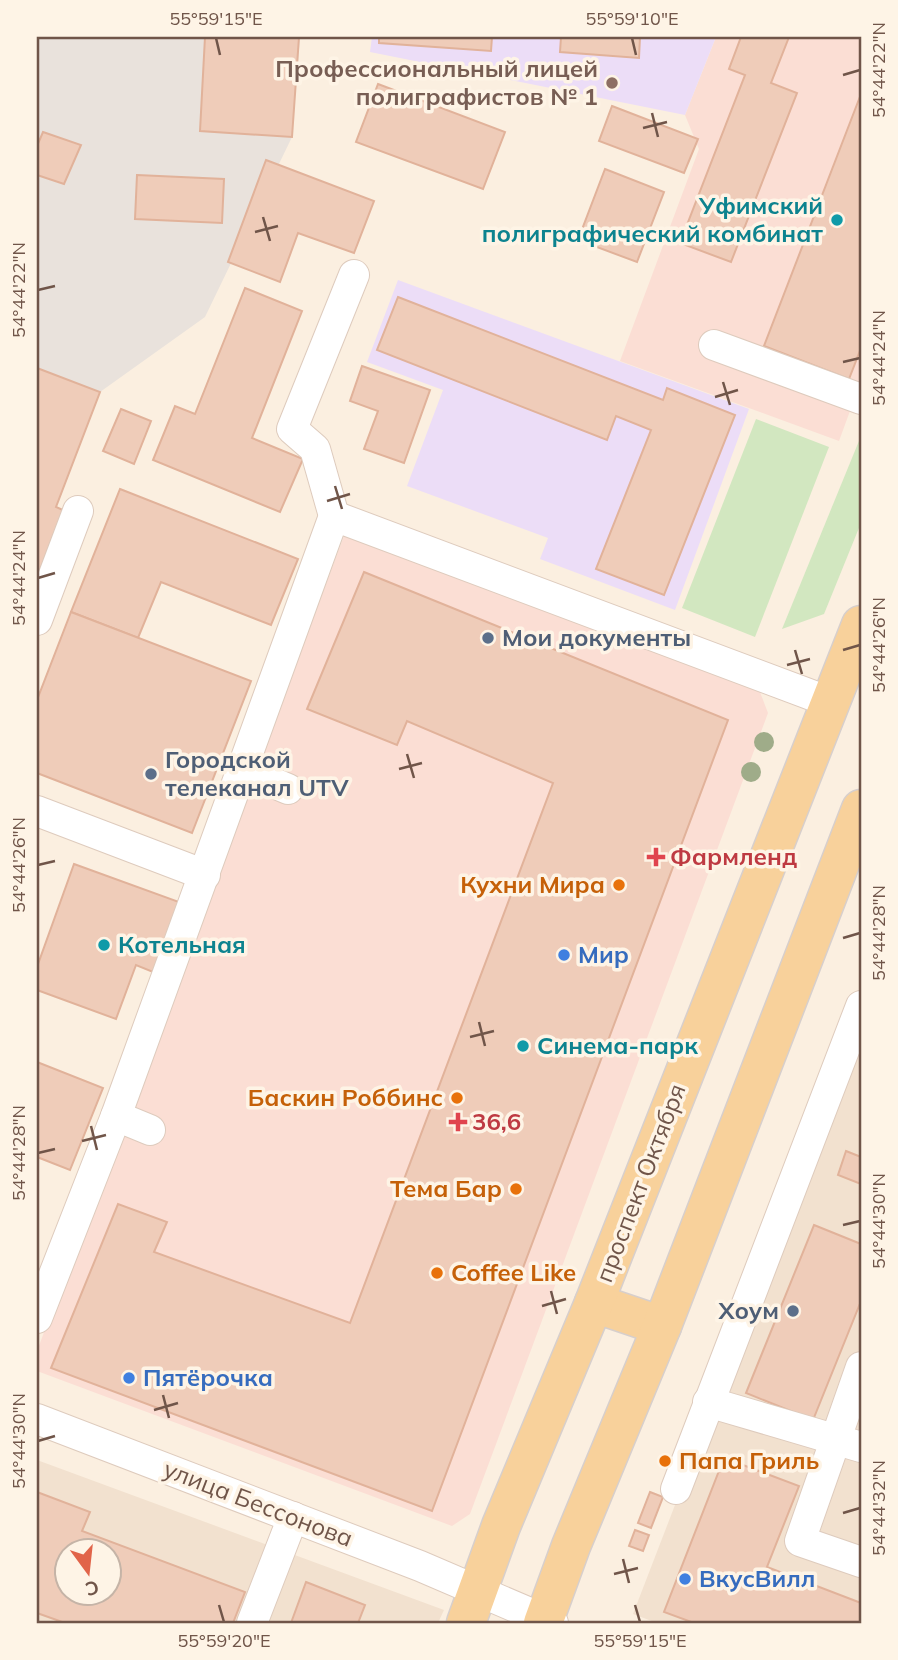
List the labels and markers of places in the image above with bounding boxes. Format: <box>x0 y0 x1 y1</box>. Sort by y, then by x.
place label: Профессиональный лицей полиграфистов № 1 <box>275 53 598 111</box>
marker: Профессиональный лицей полиграфистов № 1 <box>604 75 620 91</box>
place label: Уфимский полиграфический комбинат <box>482 190 823 248</box>
marker: Уфимский полиграфический комбинат <box>829 212 845 228</box>
place label: Мои документы <box>502 622 691 652</box>
marker: Мои документы <box>480 630 496 646</box>
place label: Городской телеканал UTV <box>165 744 349 802</box>
marker: Городской телеканал UTV <box>143 766 159 782</box>
place label: Фармленд <box>670 841 797 871</box>
marker: Фармленд <box>648 849 664 865</box>
place label: Кухни Мира <box>460 869 605 899</box>
marker: Кухни Мира <box>611 877 627 893</box>
place label: Котельная <box>118 929 246 959</box>
marker: Котельная <box>96 937 112 953</box>
place label: Мир <box>578 939 629 969</box>
marker: Мир <box>556 947 572 963</box>
place label: Синема-парк <box>537 1030 698 1060</box>
marker: Синема-парк <box>515 1038 531 1054</box>
place label: Баскин Роббинс <box>248 1082 443 1112</box>
marker: Баскин Роббинс <box>449 1090 465 1106</box>
place label: 36,6 <box>472 1106 521 1136</box>
marker: 36,6 <box>450 1114 466 1130</box>
place label: Тема Бар <box>390 1173 502 1203</box>
marker: Тема Бар <box>508 1181 524 1197</box>
place label: Coffee Like <box>451 1257 576 1287</box>
marker: Coffee Like <box>429 1265 445 1281</box>
place label: Хоум <box>718 1295 779 1325</box>
marker: Хоум <box>785 1303 801 1319</box>
place label: Пятёрочка <box>143 1362 273 1392</box>
marker: Пятёрочка <box>121 1370 137 1386</box>
place label: Папа Гриль <box>679 1445 819 1475</box>
marker: Папа Гриль <box>657 1453 673 1469</box>
place label: ВкусВилл <box>699 1563 815 1593</box>
marker: ВкусВилл <box>677 1571 693 1587</box>

